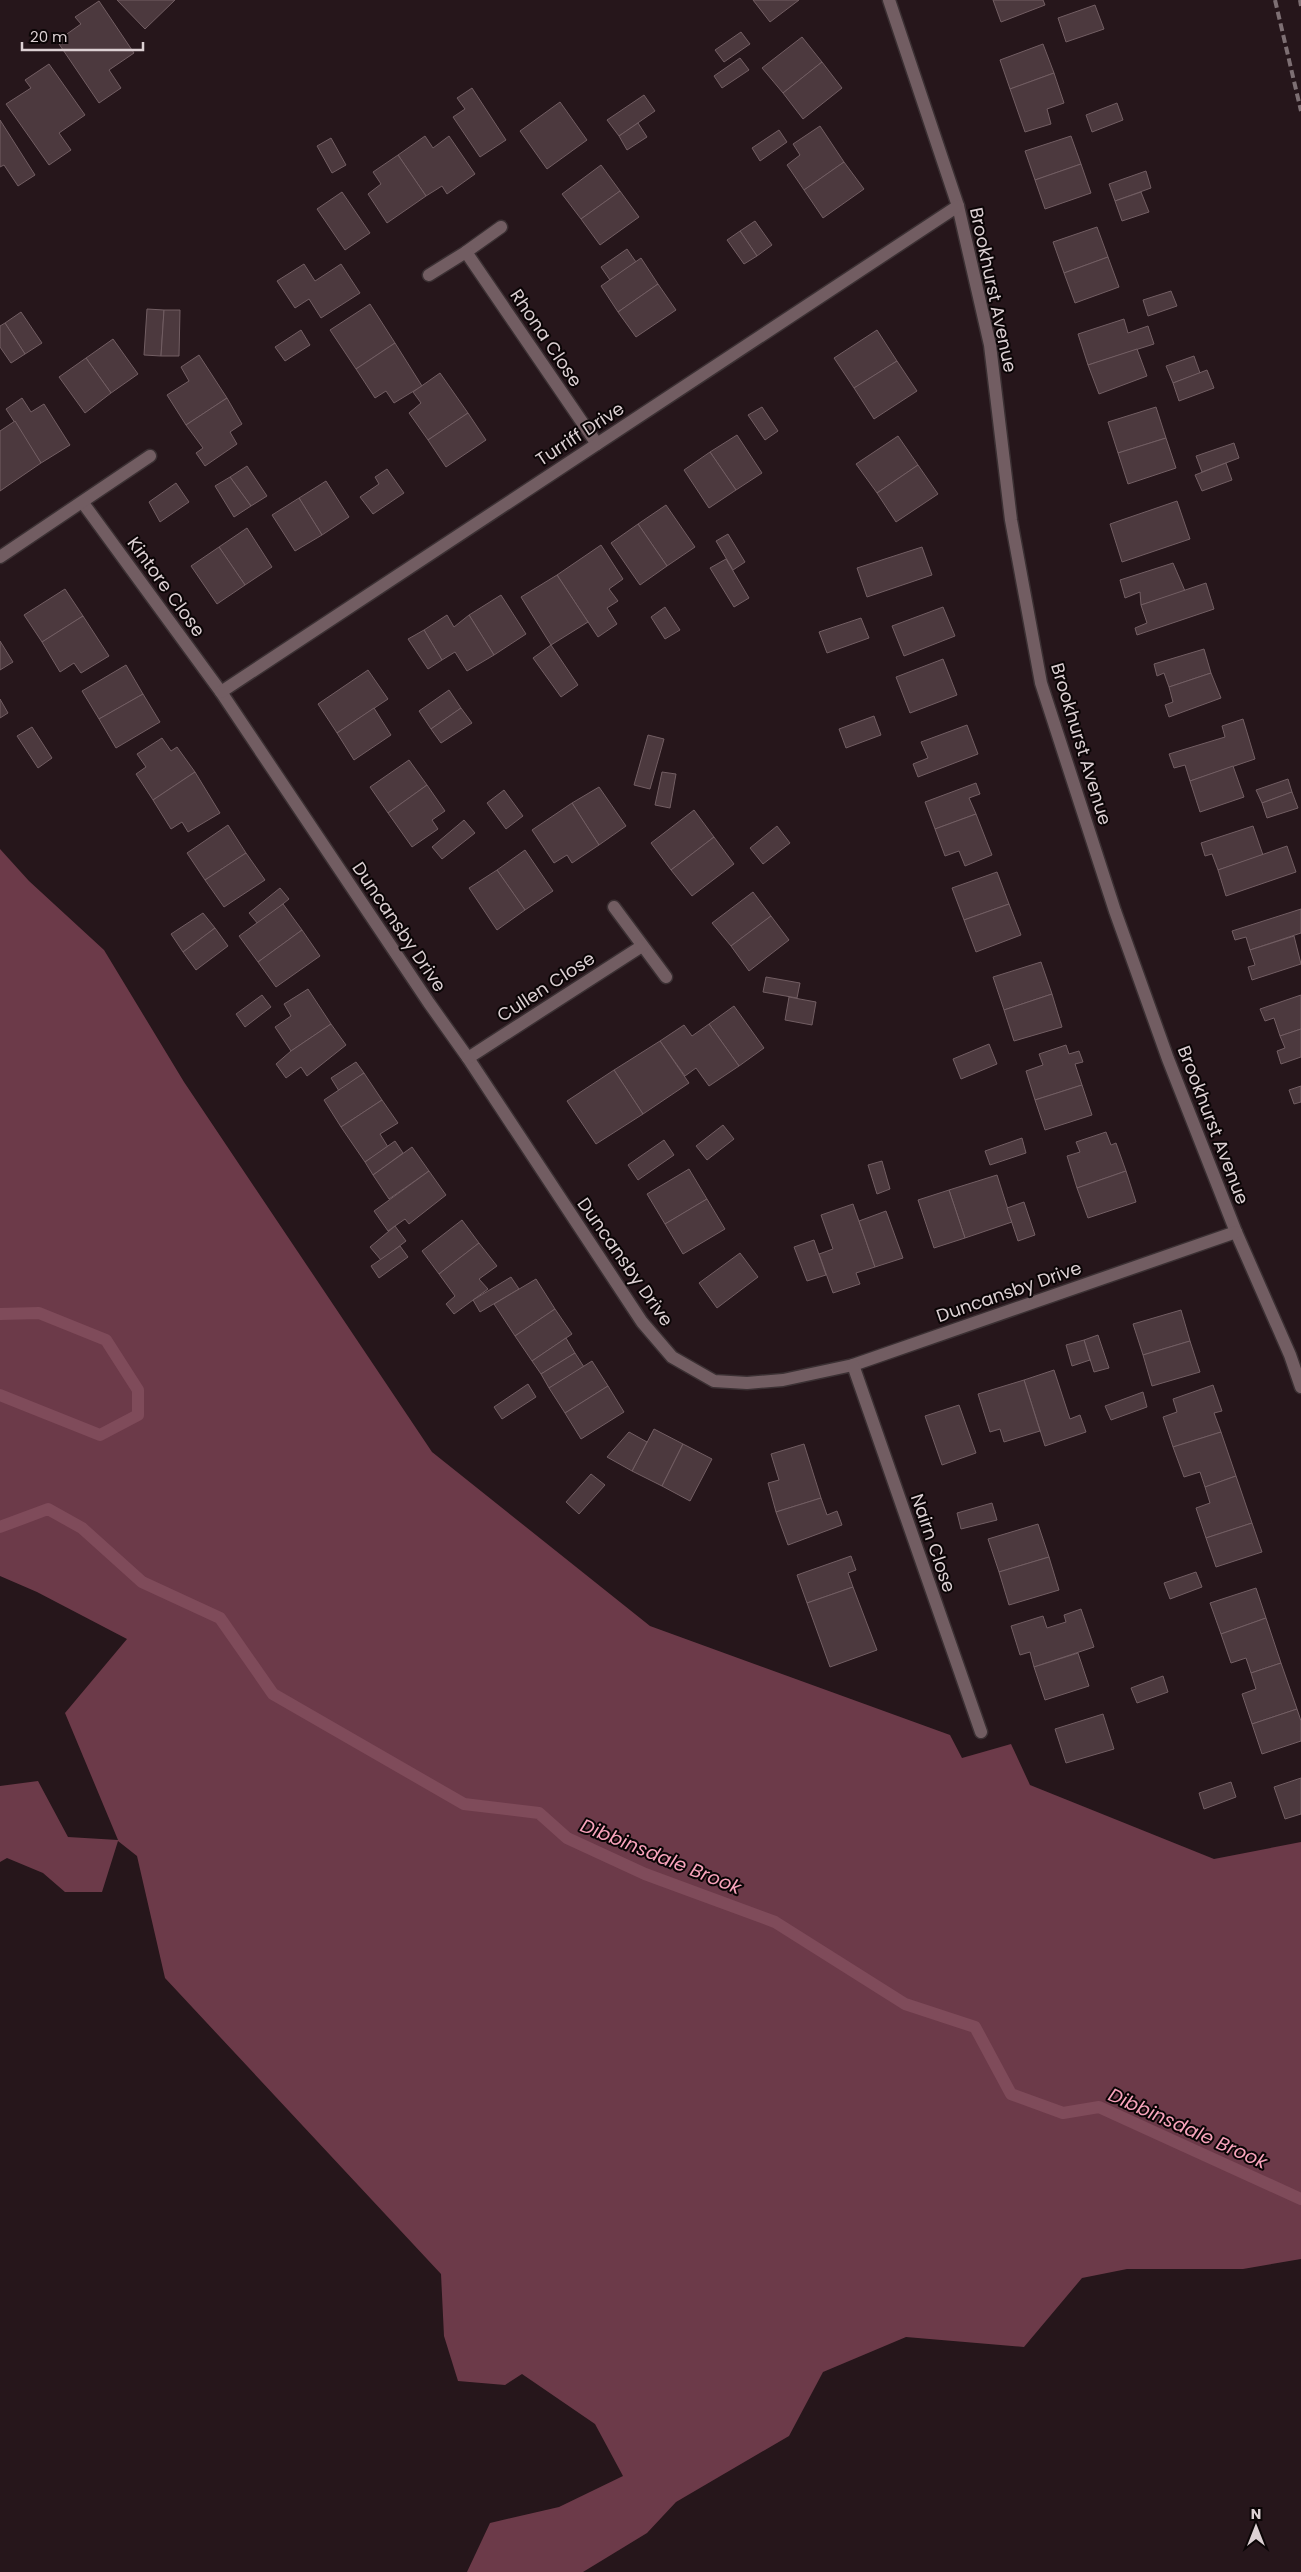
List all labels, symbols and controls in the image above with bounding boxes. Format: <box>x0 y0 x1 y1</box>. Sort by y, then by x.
scale bar <box>22 20 144 52</box>
text: 20 m <box>30 26 68 47</box>
street label: Brookhurst Avenue <box>964 205 1023 375</box>
street label: Rhona Close <box>504 284 588 392</box>
street label: Turriff Drive <box>531 396 629 472</box>
street label: Kintore Close <box>122 532 211 642</box>
street label: Brookhurst Avenue <box>1045 660 1118 828</box>
street label: Duncansby Drive <box>347 857 452 997</box>
street label: Cullen Close <box>492 946 600 1028</box>
street label: Brookhurst Avenue <box>1172 1042 1255 1208</box>
street label: Duncansby Drive <box>572 1192 679 1331</box>
street label: Duncansby Drive <box>933 1255 1085 1328</box>
street label: Nairn Close <box>905 1490 962 1595</box>
water label: Dibbinsdale Brook <box>576 1812 746 1901</box>
water label: Dibbinsdale Brook <box>1104 2081 1273 2176</box>
north arrow <box>1231 2502 1281 2552</box>
text: N <box>1251 2504 1261 2524</box>

